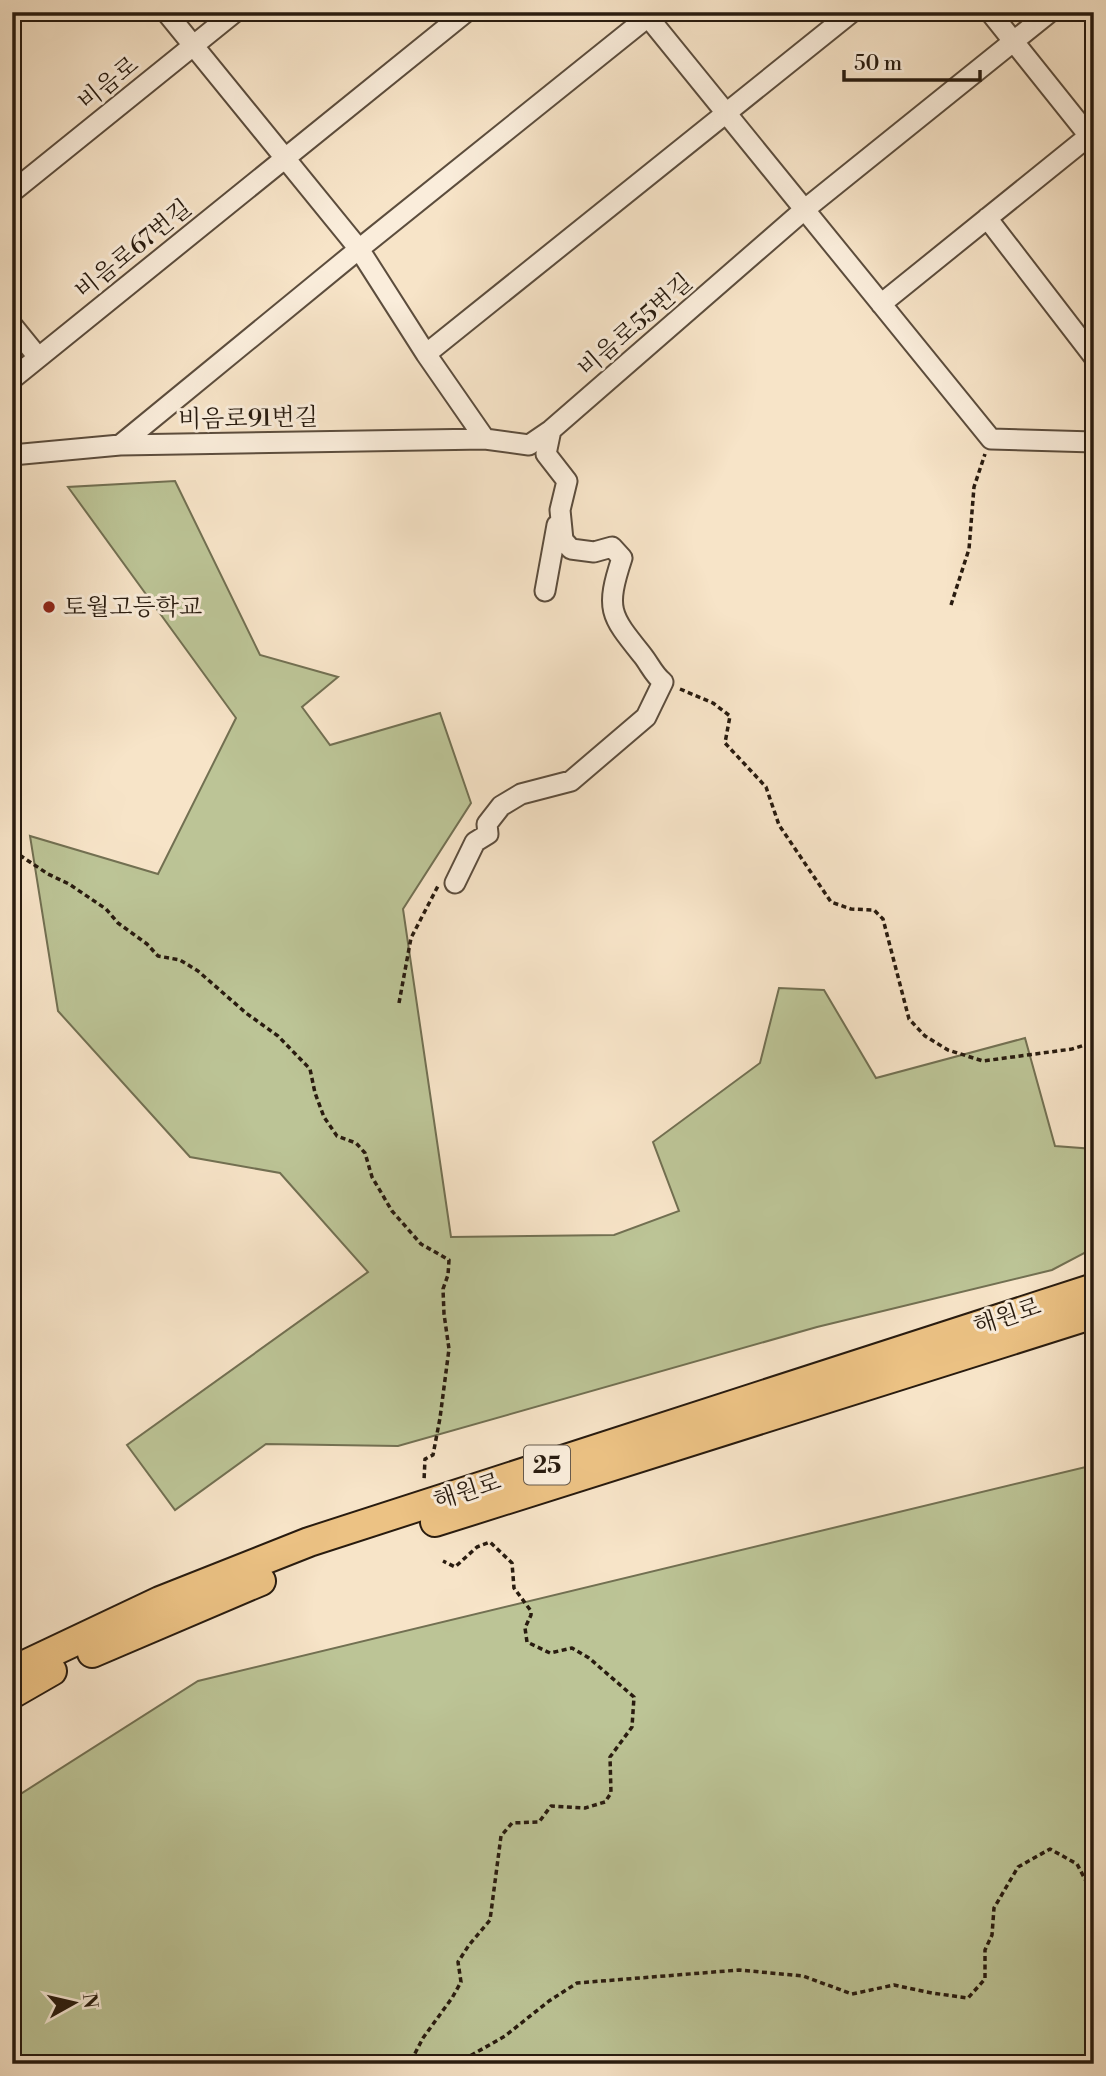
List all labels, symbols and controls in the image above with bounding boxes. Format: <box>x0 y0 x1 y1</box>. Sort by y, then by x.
scale bar <box>844 38 980 82</box>
street label: 비음로 <box>72 50 145 117</box>
text: 50 m <box>854 51 902 77</box>
street label: 비음로67번길 <box>69 194 198 306</box>
street label: 비음로55번길 <box>572 268 699 384</box>
street label: 비음로91번길 <box>178 403 318 435</box>
place label: 토월고등학교 <box>63 593 202 623</box>
marker: 토월고등학교 <box>41 599 57 615</box>
street label: 해원로 <box>970 1292 1045 1342</box>
road number: 25 <box>524 1446 570 1484</box>
street label: 해원로 <box>430 1467 505 1517</box>
north arrow <box>38 1968 108 2038</box>
text: N <box>77 1992 103 2010</box>

